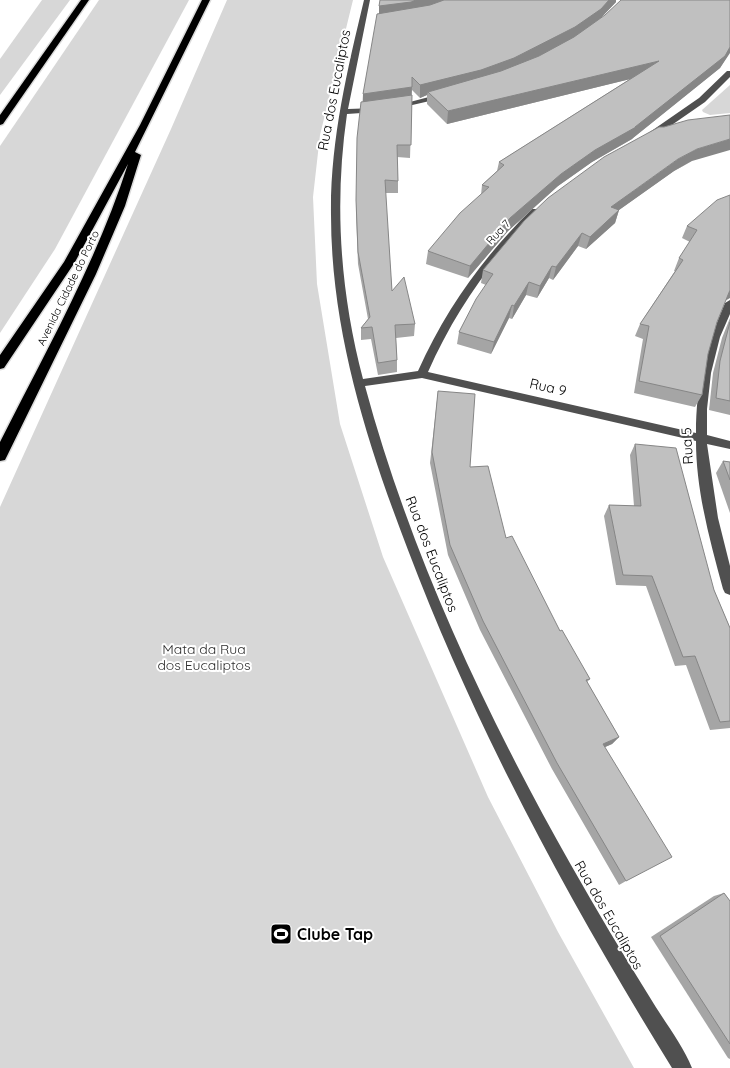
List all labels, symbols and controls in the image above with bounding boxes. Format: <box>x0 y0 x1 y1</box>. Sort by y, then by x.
street label: Rua dos Eucaliptos <box>313 28 355 152</box>
street label: Rua 7 <box>483 216 513 247</box>
street label: Avenida Cidade do Porto <box>34 228 102 348</box>
street label: Rua 9 <box>528 374 568 400</box>
street label: Rua 5 <box>677 427 697 465</box>
street label: Rua dos Eucaliptos <box>402 493 462 615</box>
park label: Mata da Rua dos Eucaliptos <box>157 640 251 674</box>
street label: Rua dos Eucaliptos <box>571 857 647 973</box>
sports icon: Clube Tap <box>269 922 293 946</box>
place label: Clube Tap <box>297 924 373 944</box>

